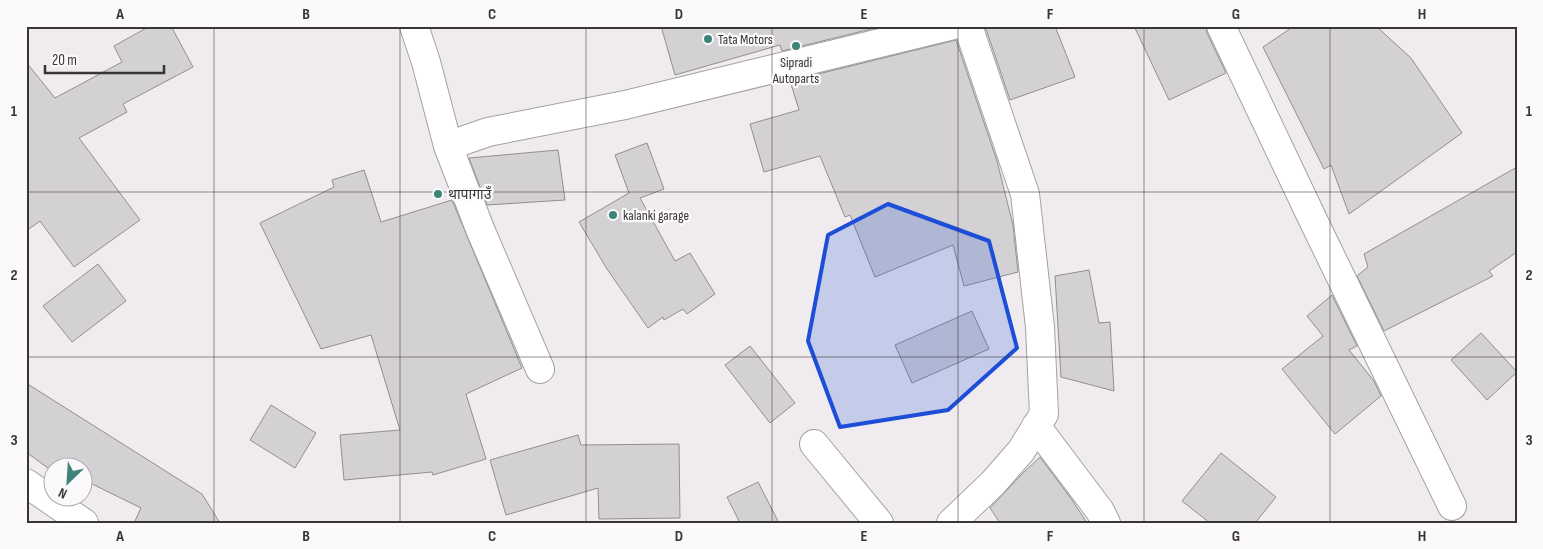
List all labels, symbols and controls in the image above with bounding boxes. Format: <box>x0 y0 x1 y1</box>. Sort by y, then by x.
text: A <box>115 5 124 24</box>
text: B <box>302 5 310 24</box>
text: C <box>488 5 496 24</box>
text: D <box>675 5 683 24</box>
text: E <box>861 5 868 24</box>
text: F <box>1047 5 1054 24</box>
text: G <box>1232 5 1240 24</box>
text: H <box>1418 5 1426 24</box>
place label: Tata Motors <box>718 31 773 48</box>
marker: Tata Motors <box>702 33 714 45</box>
marker: Sipradi Autoparts <box>790 40 802 52</box>
scale bar <box>45 42 164 74</box>
text: 20 m <box>52 51 77 70</box>
place label: Sipradi Autoparts <box>772 54 819 87</box>
text: 1 <box>11 102 18 121</box>
text: 1 <box>1526 102 1533 121</box>
place label: थापागाउँ <box>448 185 492 203</box>
marker: थापागाउँ <box>432 188 444 200</box>
place label: kalanki garage <box>623 207 689 224</box>
marker: kalanki garage <box>607 209 619 221</box>
text: 2 <box>10 266 18 285</box>
text: 2 <box>1525 266 1533 285</box>
text: 3 <box>10 431 18 450</box>
text: 3 <box>1525 431 1533 450</box>
north arrow <box>42 456 92 506</box>
text: N <box>56 484 70 503</box>
text: A <box>115 527 124 546</box>
text: B <box>302 527 310 546</box>
text: C <box>488 527 496 546</box>
text: D <box>675 527 683 546</box>
text: E <box>861 527 868 546</box>
text: F <box>1047 527 1054 546</box>
text: G <box>1232 527 1240 546</box>
text: H <box>1418 527 1426 546</box>

